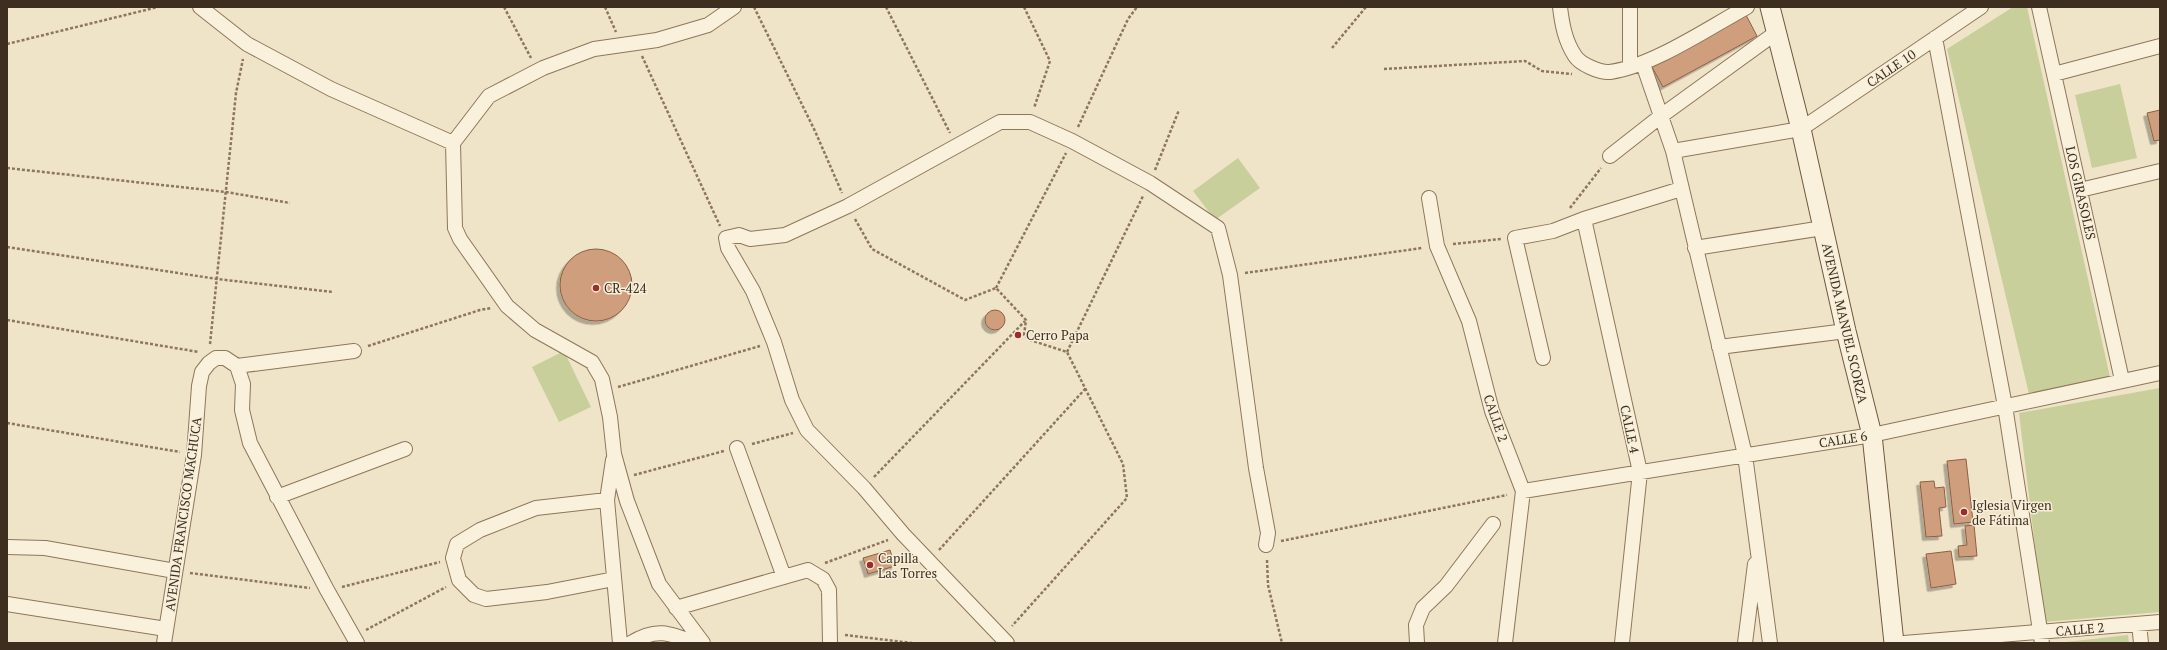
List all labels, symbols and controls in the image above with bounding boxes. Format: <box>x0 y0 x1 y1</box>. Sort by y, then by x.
street label: CALLE 10 <box>1863 45 1919 91</box>
street label: LOS GIRASOLES <box>2061 144 2101 242</box>
street label: AVENIDA MANUEL SCORZA <box>1818 241 1872 405</box>
place label: CR-424 <box>604 279 647 297</box>
marker: CR-424 <box>591 283 601 293</box>
place label: Cerro Papa <box>1026 326 1090 344</box>
marker: Cerro Papa <box>1013 330 1023 340</box>
street label: CALLE 2 <box>1480 392 1512 444</box>
street label: CALLE 4 <box>1616 403 1644 455</box>
street label: AVENIDA FRANCISCO MACHUCA <box>160 416 206 612</box>
street label: CALLE 6 <box>1817 426 1869 452</box>
place label: Iglesia Virgen de Fátima <box>1972 496 2052 529</box>
marker: Iglesia Virgen de Fátima <box>1959 507 1969 517</box>
place label: Capilla Las Torres <box>878 549 937 582</box>
marker: Capilla Las Torres <box>865 560 875 570</box>
street label: CALLE 2 <box>2055 618 2105 640</box>

